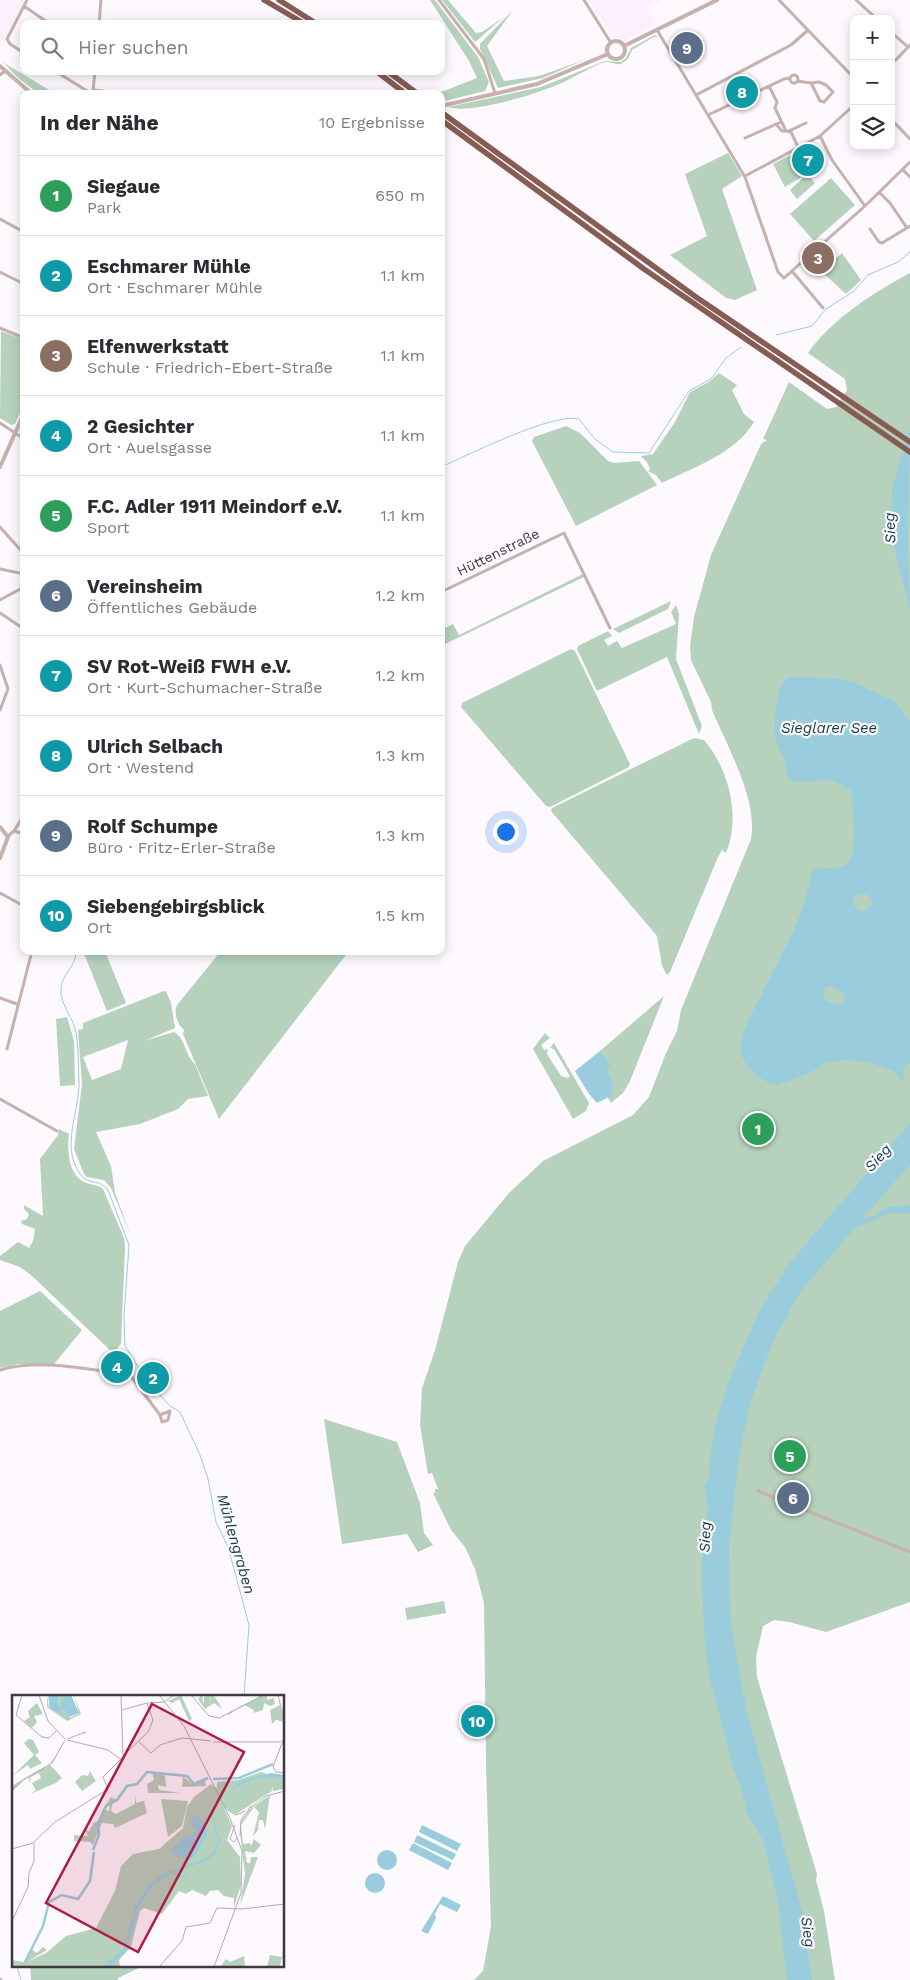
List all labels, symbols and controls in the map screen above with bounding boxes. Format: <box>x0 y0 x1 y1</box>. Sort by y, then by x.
map controls <box>850 15 895 150</box>
button: + <box>850 15 895 60</box>
search box <box>20 20 445 75</box>
pin: 9 <box>671 29 703 67</box>
icon: search <box>38 34 66 62</box>
text: Hier suchen <box>78 36 189 59</box>
button: − <box>850 60 895 105</box>
pin: 8 <box>726 73 758 111</box>
button: layers <box>850 105 895 150</box>
text: In der Nähe <box>40 110 159 135</box>
text: 10 Ergebnisse <box>319 113 425 132</box>
pin: 7 <box>792 141 824 179</box>
text: Siegaue <box>87 175 160 198</box>
text: 1 <box>53 186 59 205</box>
text: 650 m <box>375 186 425 205</box>
text: Park <box>87 198 121 217</box>
pin: 3 <box>802 239 834 277</box>
text: Eschmarer Mühle <box>87 255 251 278</box>
text: 2 <box>51 266 61 285</box>
text: 1.1 km <box>380 266 425 285</box>
text: Ort · Eschmarer Mühle <box>87 278 263 297</box>
text: Elfenwerkstatt <box>87 335 229 358</box>
text: 3 <box>51 346 61 365</box>
text: 1.1 km <box>380 346 425 365</box>
text: Schule · Friedrich-Ebert-Straße <box>87 358 333 377</box>
text: 2 Gesichter <box>87 415 194 438</box>
text: 4 <box>51 426 61 445</box>
text: 1.1 km <box>380 426 425 445</box>
text: Ort · Auelsgasse <box>87 438 212 457</box>
text: F.C. Adler 1911 Meindorf e.V. <box>87 495 342 518</box>
text: 5 <box>51 506 61 525</box>
text: 1.1 km <box>380 506 425 525</box>
water label: Sieg <box>880 512 900 544</box>
text: Sport <box>87 518 130 537</box>
street label: Hüttenstraße <box>454 525 542 579</box>
text: Vereinsheim <box>87 575 203 598</box>
text: 6 <box>51 586 61 605</box>
text: 1.2 km <box>375 586 425 605</box>
text: Öffentliches Gebäude <box>87 598 257 617</box>
text: SV Rot-Weiß FWH e.V. <box>87 655 291 678</box>
text: 7 <box>51 666 61 685</box>
text: 1.2 km <box>375 666 425 685</box>
text: Ort · Kurt-Schumacher-Straße <box>87 678 322 697</box>
water label: Sieglarer See <box>781 719 877 737</box>
text: Ulrich Selbach <box>87 735 223 758</box>
text: 8 <box>51 746 61 765</box>
text: 1.3 km <box>375 746 425 765</box>
text: Ort · Westend <box>87 758 194 777</box>
text: Rolf Schumpe <box>87 815 218 838</box>
your location <box>493 819 519 845</box>
text: 9 <box>51 826 61 845</box>
text: 1.3 km <box>375 826 425 845</box>
text: Büro · Fritz-Erler-Straße <box>87 838 276 857</box>
text: Siebengebirgsblick <box>87 895 265 918</box>
text: 10 <box>47 906 65 925</box>
text: 1.5 km <box>375 906 425 925</box>
text: Ort <box>87 918 112 937</box>
pin: 1 <box>742 1110 774 1148</box>
water label: Sieg <box>861 1140 895 1176</box>
pin: 4 <box>101 1348 133 1386</box>
pin: 2 <box>137 1359 169 1397</box>
pin: 5 <box>774 1437 806 1475</box>
pin: 6 <box>777 1479 809 1517</box>
water label: Mühlengraben <box>213 1492 259 1596</box>
water label: Sieg <box>695 1521 715 1553</box>
inset map <box>12 1695 285 1968</box>
pin: 10 <box>461 1702 493 1740</box>
water label: Sieg <box>797 1915 819 1949</box>

